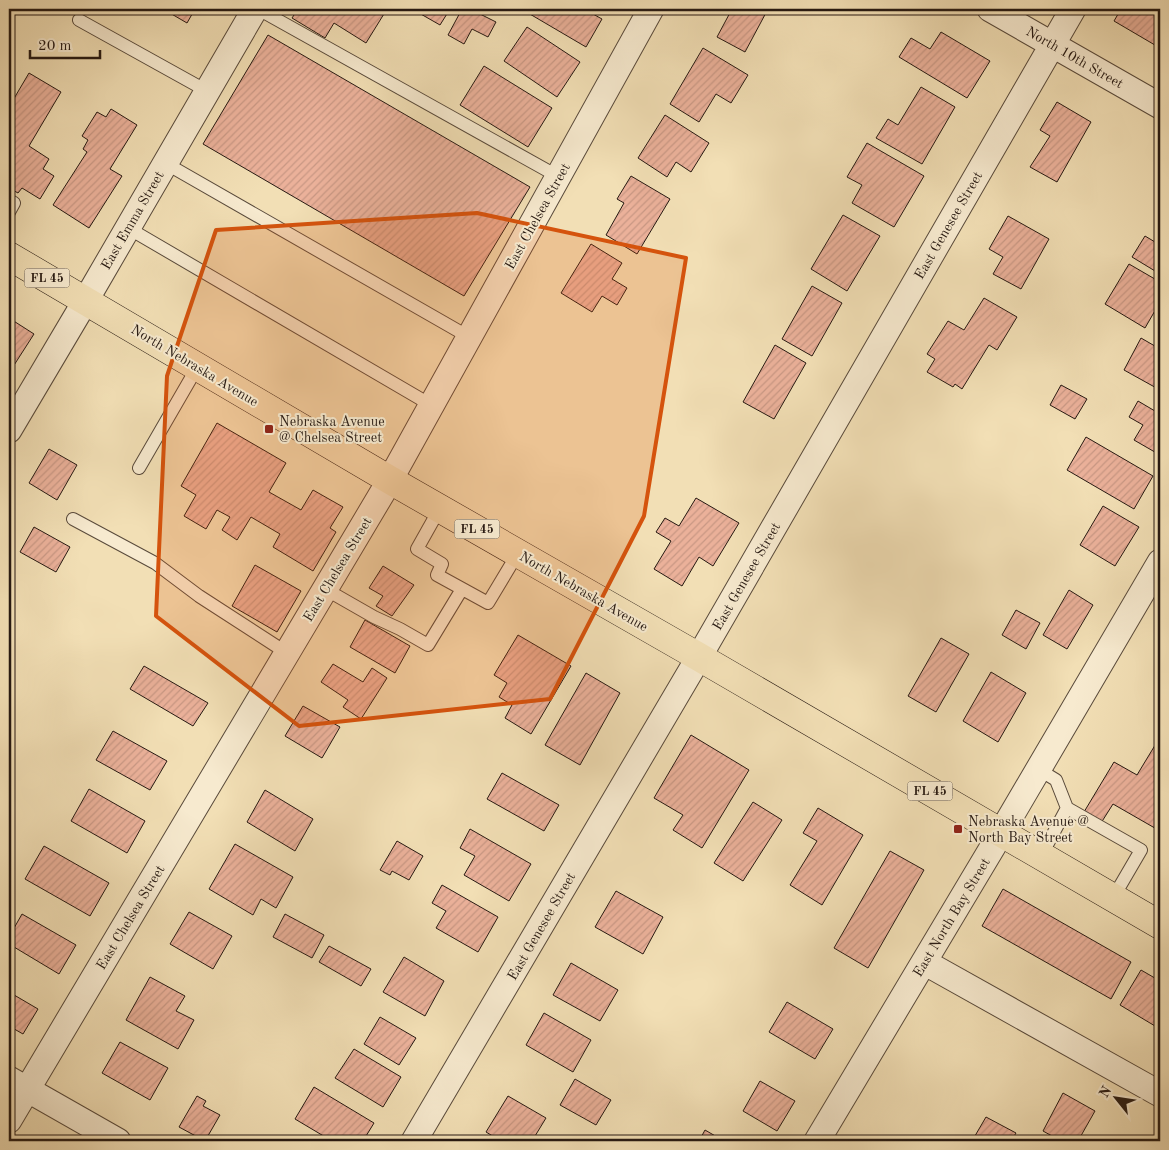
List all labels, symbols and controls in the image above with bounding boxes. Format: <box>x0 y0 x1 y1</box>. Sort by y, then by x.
street label: North 10th Street <box>1024 24 1126 91</box>
scale bar <box>30 28 100 60</box>
text: 20 m <box>38 39 72 54</box>
street label: East Chelsea Street <box>503 161 573 272</box>
street label: East Emma Street <box>99 169 167 272</box>
street label: East Genesee Street <box>912 169 985 282</box>
road number: FL 45 <box>24 268 70 288</box>
street label: North Nebraska Avenue <box>128 322 260 409</box>
place label: Nebraska Avenue @ Chelsea Street <box>279 415 385 445</box>
marker: Nebraska Avenue @ Chelsea Street <box>263 423 275 435</box>
street label: East Chelsea Street <box>301 515 375 624</box>
road number: FL 45 <box>454 520 500 538</box>
street label: East Genesee Street <box>710 520 783 633</box>
street label: North Nebraska Avenue <box>517 549 650 634</box>
road number: FL 45 <box>908 781 952 800</box>
place label: Nebraska Avenue @ North Bay Street <box>968 815 1089 845</box>
marker: Nebraska Avenue @ North Bay Street <box>952 823 964 835</box>
street label: East North Bay Street <box>911 855 993 979</box>
street label: East Chelsea Street <box>94 863 168 972</box>
street label: East Genesee Street <box>505 870 578 983</box>
north arrow <box>1092 1072 1142 1122</box>
text: N <box>1097 1084 1114 1100</box>

